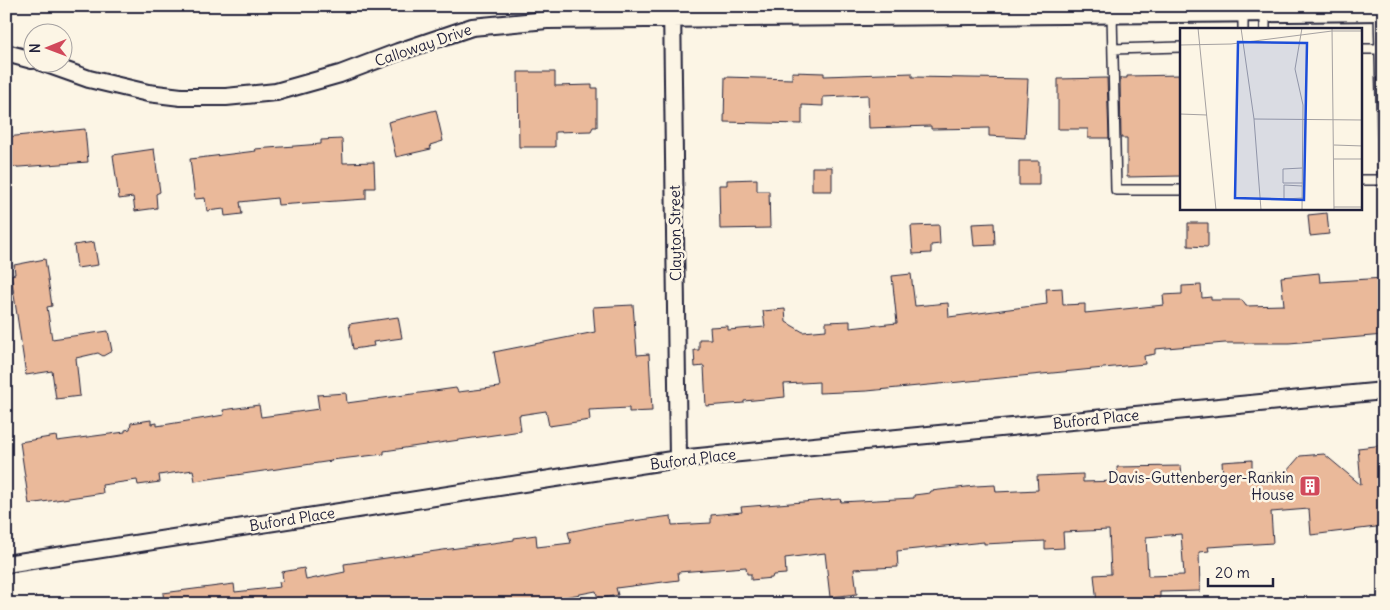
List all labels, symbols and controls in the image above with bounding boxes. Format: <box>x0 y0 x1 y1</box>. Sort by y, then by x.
street label: Calloway Drive <box>372 20 474 70</box>
north arrow <box>22 22 72 72</box>
inset map <box>1180 28 1362 210</box>
text: N <box>26 43 44 53</box>
street label: Clayton Street <box>665 185 685 281</box>
street label: Buford Place <box>1052 405 1140 433</box>
street label: Buford Place <box>649 444 737 474</box>
place label: Davis-Guttenberger-Rankin House <box>1108 468 1294 504</box>
building icon: Davis-Guttenberger-Rankin House <box>1298 474 1322 498</box>
street label: Buford Place <box>248 503 336 535</box>
scale bar <box>1208 555 1272 587</box>
text: 20 m <box>1215 563 1250 582</box>

